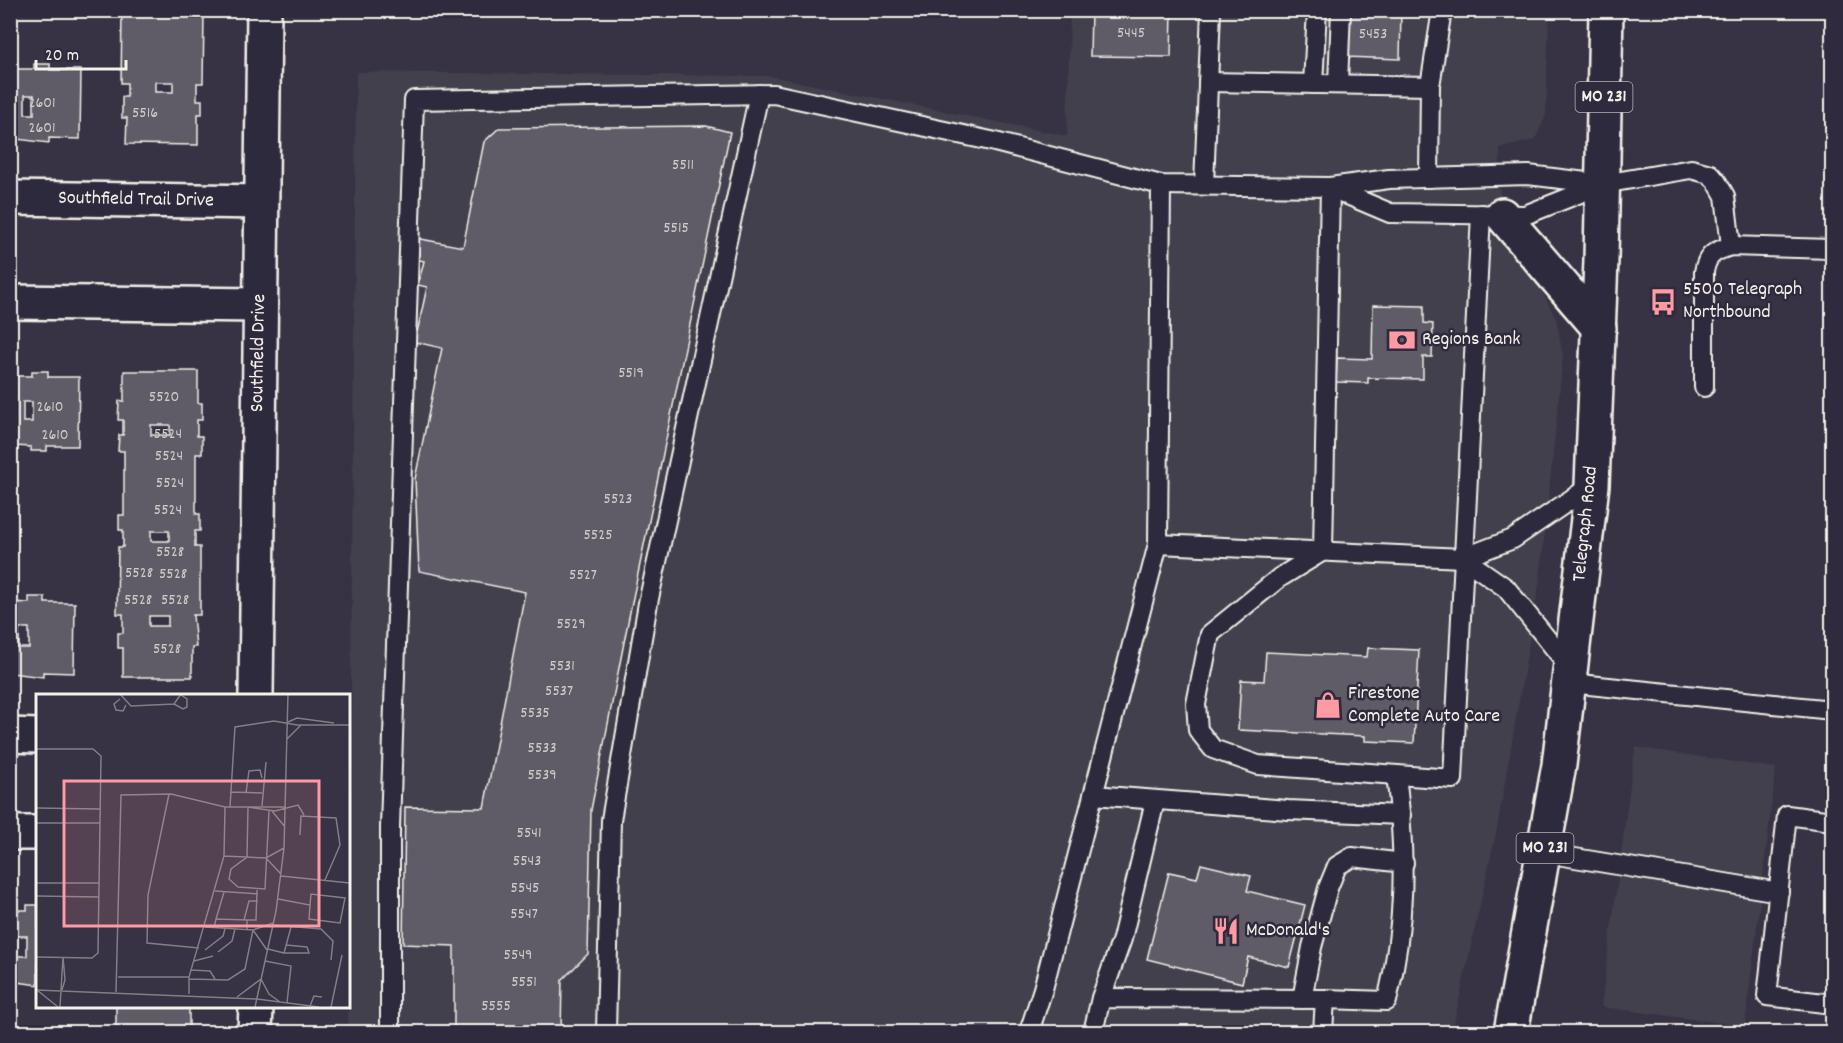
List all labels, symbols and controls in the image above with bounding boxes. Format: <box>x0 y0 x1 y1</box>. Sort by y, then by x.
house number: 5445 <box>1117 22 1145 45</box>
house number: 5453 <box>1359 23 1387 46</box>
scale bar <box>36 33 126 71</box>
text: 20 m <box>45 44 79 69</box>
road number: MO 231 <box>1576 82 1632 112</box>
house number: 2601 <box>28 92 56 115</box>
house number: 5516 <box>132 102 158 125</box>
house number: 2601 <box>28 117 56 140</box>
house number: 5511 <box>672 154 694 177</box>
street label: Southfield Trail Drive <box>58 185 214 215</box>
house number: 5515 <box>663 217 689 240</box>
place label: 5500 Telegraph Northbound <box>1683 276 1802 327</box>
bus stop icon: 5500 Telegraph Northbound <box>1648 287 1678 317</box>
street label: Southfield Drive <box>244 293 274 412</box>
bank icon: Regions Bank <box>1387 325 1417 355</box>
place label: Regions Bank <box>1422 326 1520 354</box>
house number: 5519 <box>618 362 644 385</box>
house number: 5520 <box>149 386 179 409</box>
house number: 2610 <box>36 396 64 419</box>
house number: 5524 <box>154 423 182 446</box>
house number: 2610 <box>41 424 69 447</box>
house number: 5524 <box>155 445 183 468</box>
street label: Telegraph Road <box>1566 465 1606 583</box>
house number: 5524 <box>156 472 184 495</box>
house number: 5523 <box>604 488 632 511</box>
house number: 5524 <box>154 499 182 522</box>
house number: 5525 <box>583 524 613 547</box>
house number: 5528 <box>156 541 184 564</box>
house number: 5528 <box>125 562 153 585</box>
house number: 5528 <box>159 563 187 586</box>
house number: 5527 <box>569 564 597 587</box>
house number: 5528 <box>124 589 152 612</box>
house number: 5528 <box>161 589 189 612</box>
house number: 5529 <box>556 613 586 636</box>
house number: 5528 <box>153 638 181 661</box>
house number: 5531 <box>549 655 575 678</box>
house number: 5537 <box>545 680 573 703</box>
place label: Firestone Complete Auto Care <box>1348 680 1500 731</box>
shop icon: Firestone Complete Auto Care <box>1313 690 1343 720</box>
inset map <box>36 694 350 1007</box>
house number: 5535 <box>520 702 550 725</box>
house number: 5533 <box>527 737 557 760</box>
house number: 5539 <box>527 764 557 787</box>
house number: 5541 <box>517 822 541 845</box>
road number: MO 231 <box>1516 833 1574 863</box>
house number: 5543 <box>513 850 541 873</box>
house number: 5545 <box>511 877 539 900</box>
house number: 5547 <box>510 903 538 926</box>
restaurant icon: McDonald's <box>1211 916 1241 946</box>
place label: McDonald's <box>1246 917 1330 945</box>
house number: 5549 <box>504 944 532 967</box>
house number: 5551 <box>511 971 537 994</box>
house number: 5555 <box>481 995 511 1018</box>

